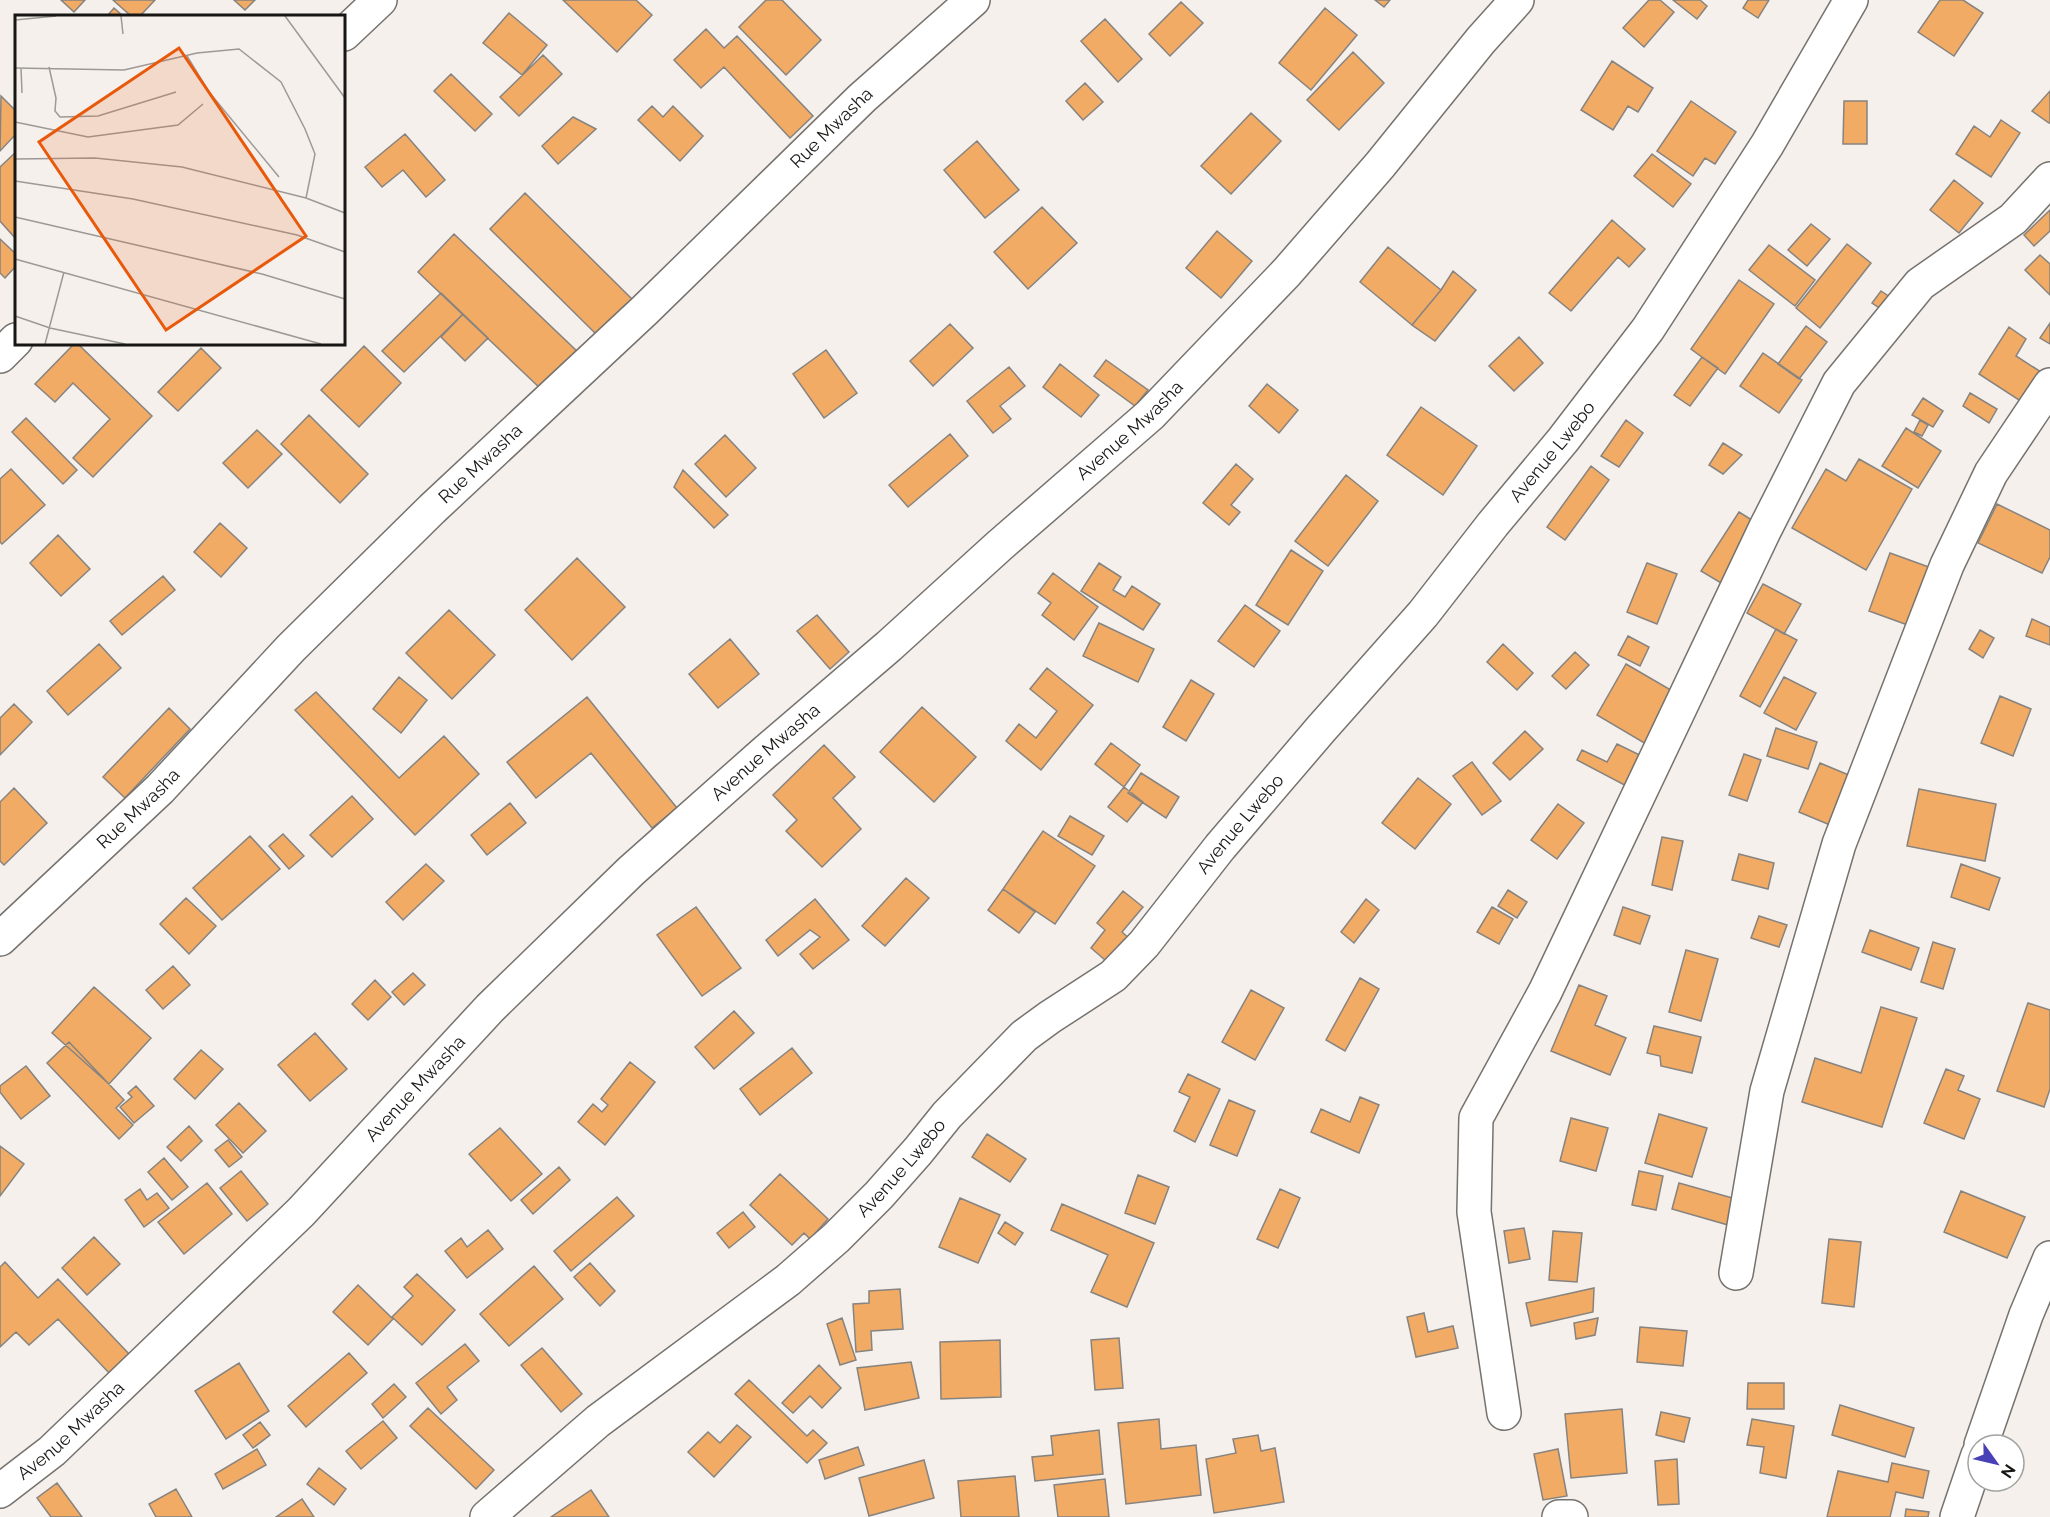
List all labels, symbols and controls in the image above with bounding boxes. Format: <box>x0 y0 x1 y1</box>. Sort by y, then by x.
inset map <box>15 15 345 345</box>
street label: Rue Mwasha <box>786 83 877 172</box>
street label: Avenue Mwasha <box>1072 376 1187 484</box>
street label: Avenue Lwebo <box>1505 397 1599 506</box>
street label: Rue Mwasha <box>434 419 526 507</box>
street label: Avenue Mwasha <box>707 699 824 805</box>
street label: Rue Mwasha <box>92 764 184 853</box>
street label: Avenue Lwebo <box>1192 769 1288 878</box>
street label: Avenue Mwasha <box>361 1031 469 1146</box>
street label: Avenue Lwebo <box>852 1114 950 1221</box>
street label: Avenue Mwasha <box>13 1377 128 1484</box>
north arrow <box>1966 1433 2026 1493</box>
text: N <box>1997 1461 2019 1481</box>

